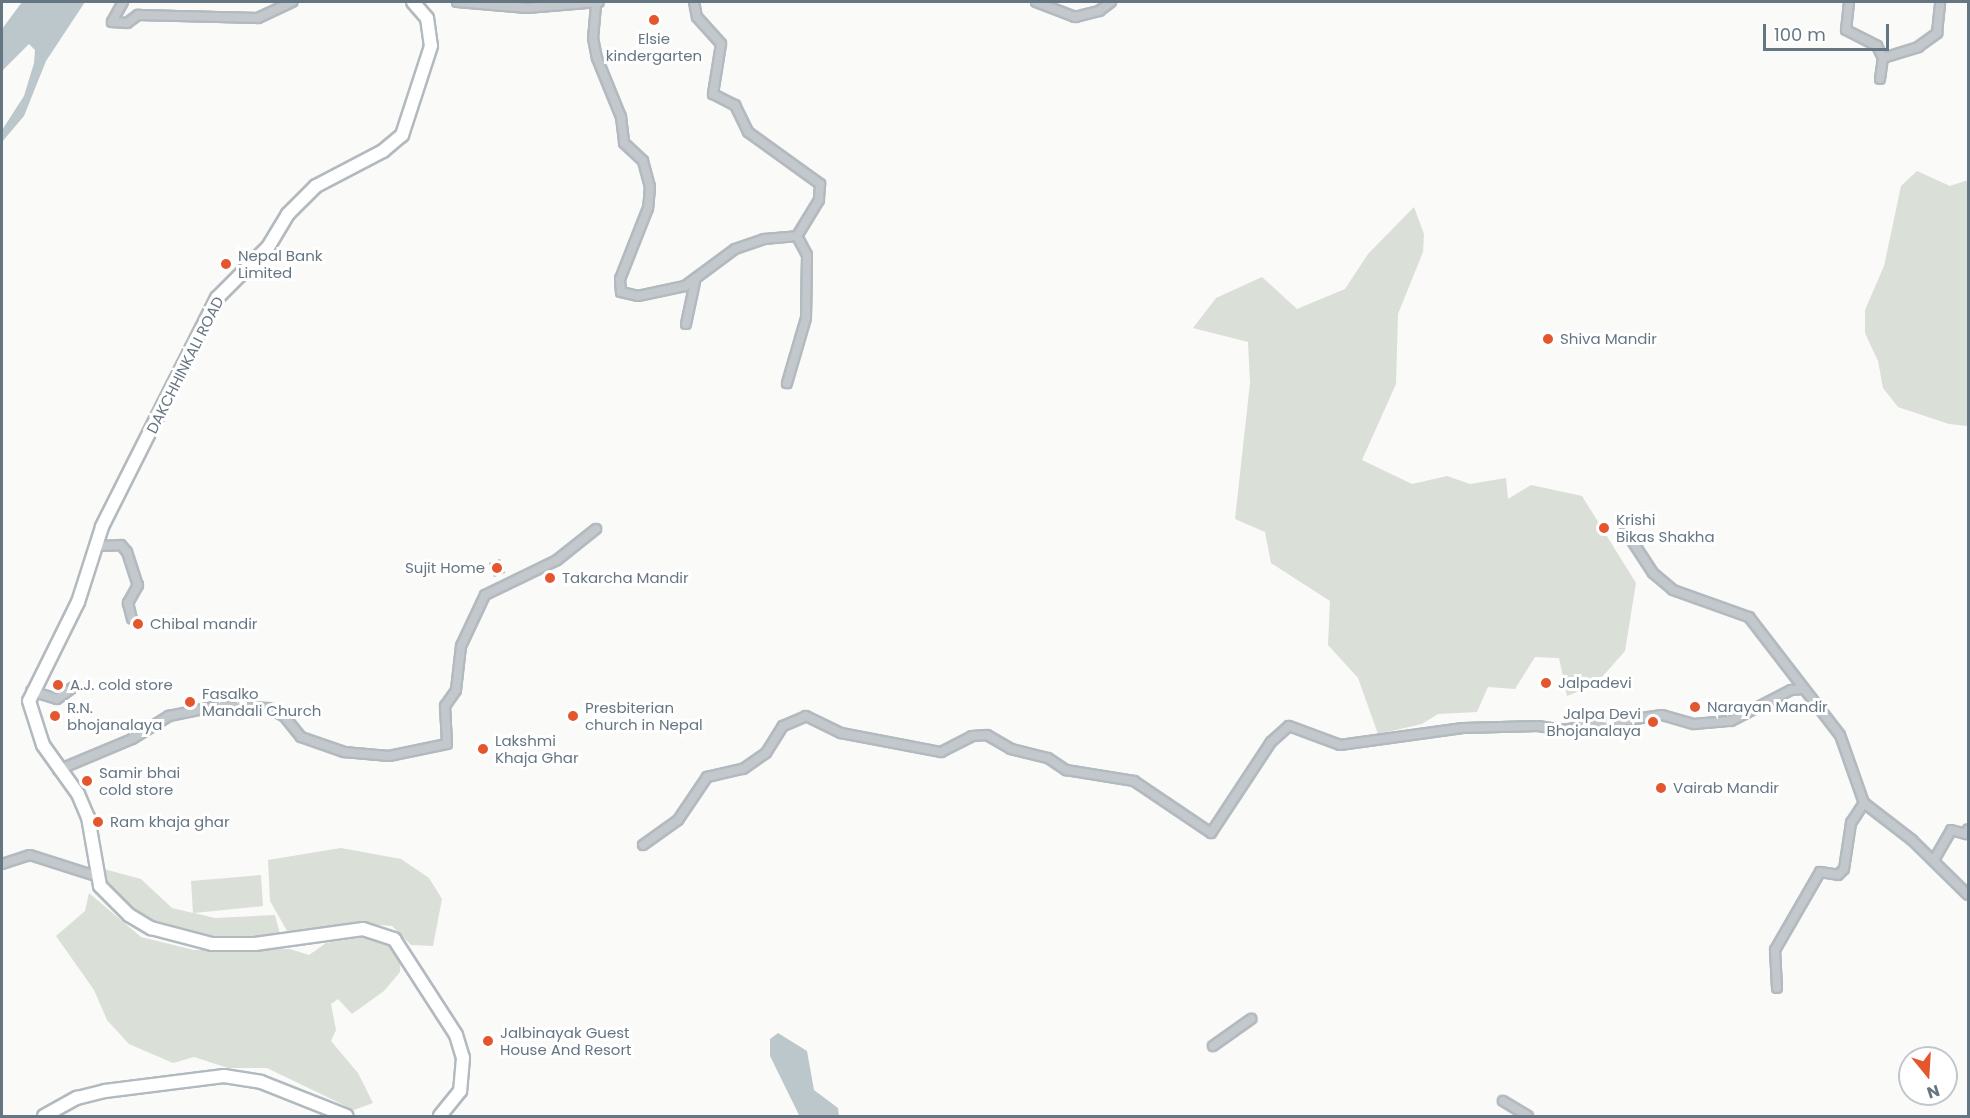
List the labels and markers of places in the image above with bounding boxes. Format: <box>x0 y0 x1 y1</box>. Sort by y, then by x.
marker: Elsie kindergarten <box>647 13 661 27</box>
place label: Elsie kindergarten <box>606 29 702 64</box>
place label: Nepal Bank Limited <box>238 246 322 281</box>
marker: Nepal Bank Limited <box>219 257 233 271</box>
place label: Shiva Mandir <box>1560 330 1657 348</box>
marker: Shiva Mandir <box>1541 332 1555 346</box>
place label: Krishi Bikas Shakha <box>1616 510 1715 545</box>
marker: Krishi Bikas Shakha <box>1597 521 1611 535</box>
place label: Sujit Home <box>405 559 485 577</box>
marker: Sujit Home <box>490 561 504 575</box>
place label: Takarcha Mandir <box>562 569 689 587</box>
marker: Takarcha Mandir <box>543 571 557 585</box>
place label: Chibal mandir <box>150 615 257 633</box>
marker: Chibal mandir <box>131 617 145 631</box>
place label: Jalpadevi <box>1558 674 1632 692</box>
place label: A.J. cold store <box>70 676 173 694</box>
marker: Jalpadevi <box>1539 676 1553 690</box>
marker: A.J. cold store <box>51 678 65 692</box>
place label: Fasalko Mandali Church <box>202 684 321 719</box>
marker: Fasalko Mandali Church <box>183 695 197 709</box>
place label: R.N. bhojanalaya <box>67 698 162 733</box>
place label: Presbiterian church in Nepal <box>585 698 703 733</box>
place label: Narayan Mandir <box>1707 698 1828 716</box>
marker: Narayan Mandir <box>1688 700 1702 714</box>
place label: Jalpa Devi Bhojanalaya <box>1547 704 1641 739</box>
marker: R.N. bhojanalaya <box>48 709 62 723</box>
marker: Presbiterian church in Nepal <box>566 709 580 723</box>
marker: Jalpa Devi Bhojanalaya <box>1646 715 1660 729</box>
place label: Lakshmi Khaja Ghar <box>495 731 579 766</box>
marker: Lakshmi Khaja Ghar <box>476 742 490 756</box>
place label: Samir bhai cold store <box>99 763 180 798</box>
marker: Samir bhai cold store <box>80 774 94 788</box>
place label: Vairab Mandir <box>1673 779 1779 797</box>
marker: Vairab Mandir <box>1654 781 1668 795</box>
place label: Ram khaja ghar <box>110 813 230 831</box>
marker: Ram khaja ghar <box>91 815 105 829</box>
place label: Jalbinayak Guest House And Resort <box>500 1023 631 1058</box>
marker: Jalbinayak Guest House And Resort <box>481 1034 495 1048</box>

